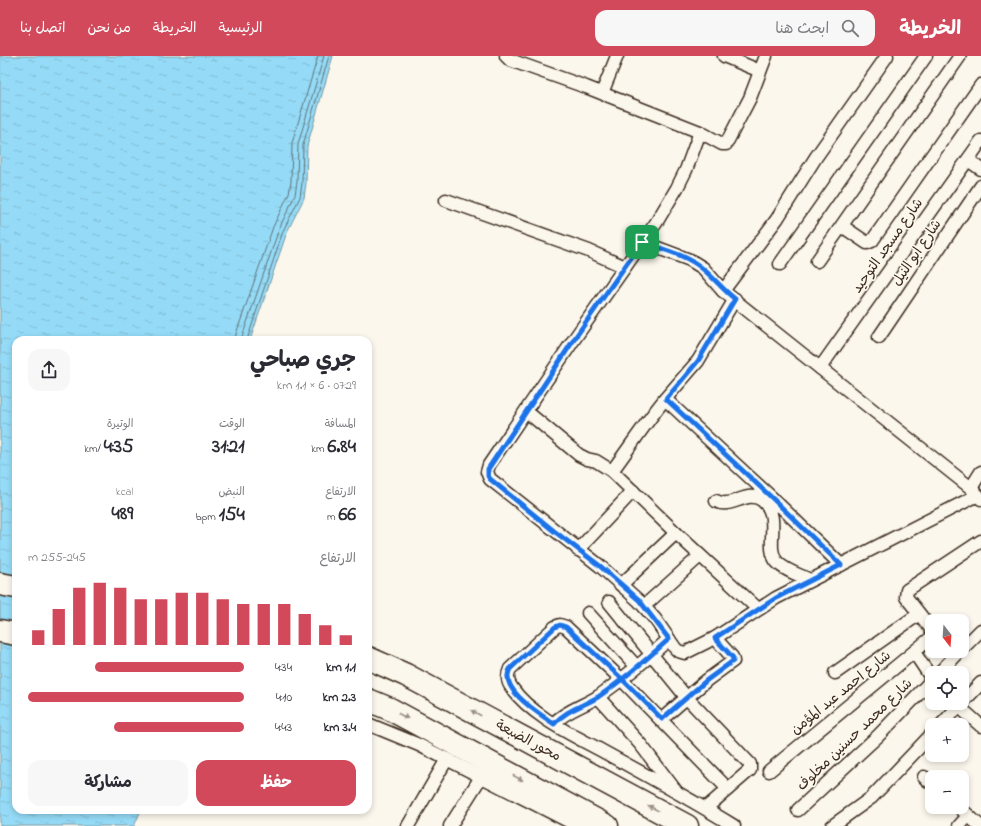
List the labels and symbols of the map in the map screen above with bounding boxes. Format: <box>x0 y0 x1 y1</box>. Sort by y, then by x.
street label: شارع مسجد التوحيد <box>847 194 929 298</box>
street label: شارع ابو النيل <box>887 215 947 291</box>
pin <box>625 225 659 259</box>
north arrow <box>925 614 969 658</box>
street label: شارع احمد عبد المؤمن <box>786 646 896 740</box>
street label: شارع محمد حسنين مخلوف <box>792 674 918 796</box>
one-way arrow <box>470 710 482 716</box>
one-way arrow <box>398 713 409 719</box>
street label: محور الضبعة <box>491 715 565 767</box>
one-way arrow <box>512 774 524 781</box>
one-way arrow <box>647 804 658 811</box>

